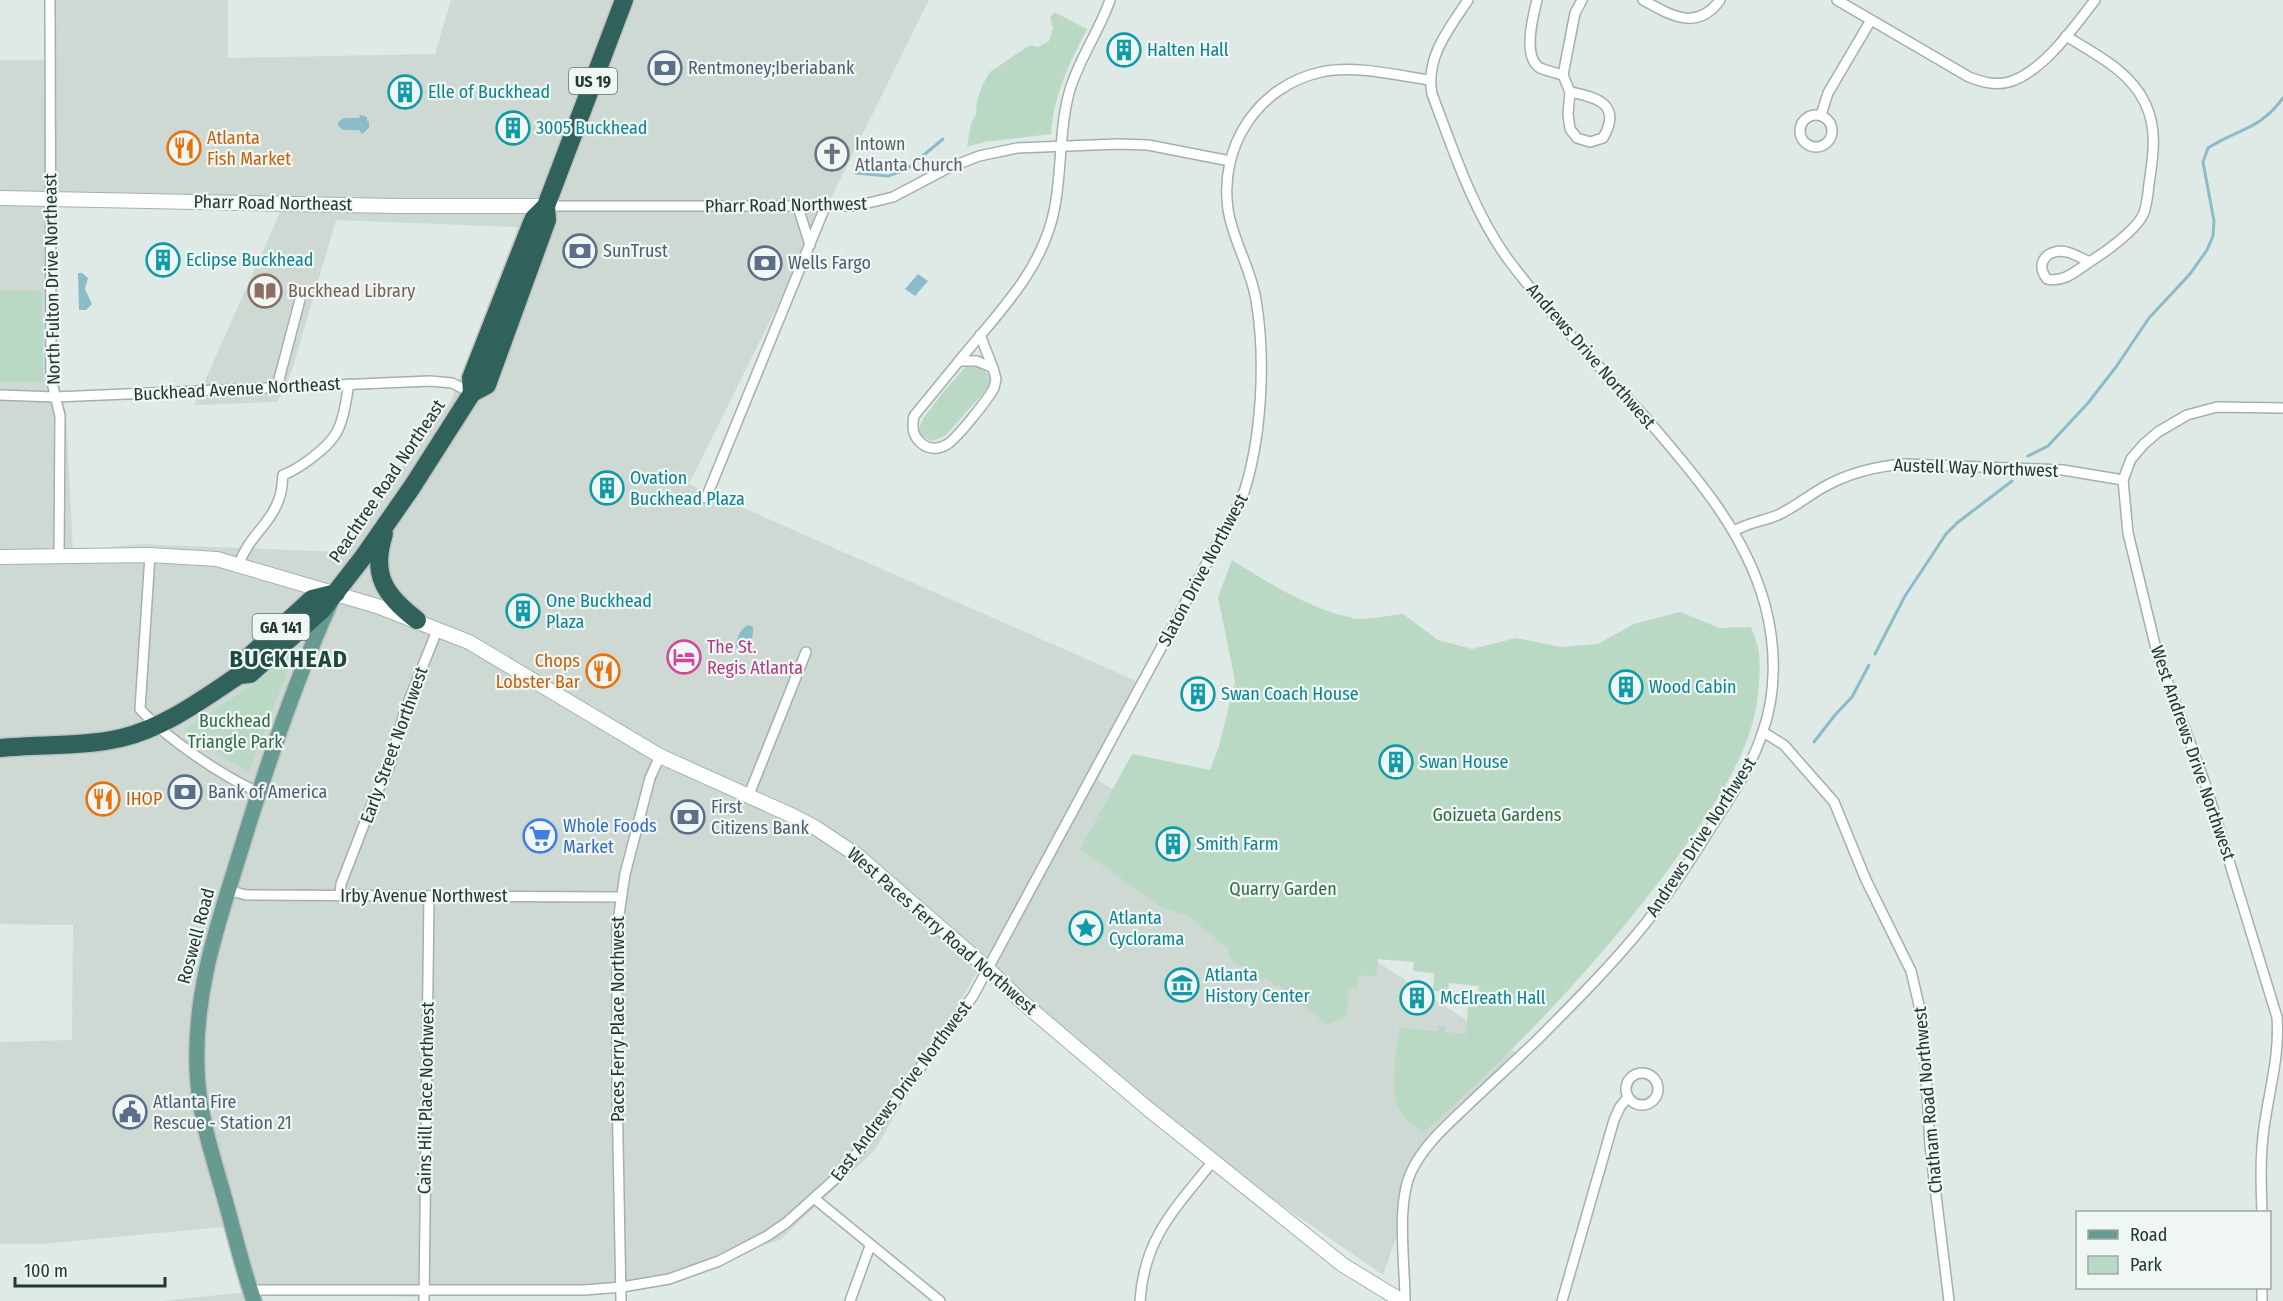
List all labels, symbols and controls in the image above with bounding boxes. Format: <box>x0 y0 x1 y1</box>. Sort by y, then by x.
building icon: Halten Hall <box>1106 32 1142 68</box>
place label: Halten Hall <box>1147 39 1229 61</box>
bank icon: Rentmoney;Iberiabank <box>647 50 683 86</box>
place label: Rentmoney;Iberiabank <box>688 57 855 79</box>
road number: US 19 <box>569 68 617 94</box>
building icon: Elle of Buckhead <box>387 74 423 110</box>
place label: Elle of Buckhead <box>428 81 550 103</box>
building icon: 3005 Buckhead <box>495 110 531 146</box>
place label: 3005 Buckhead <box>536 117 647 139</box>
place label: Atlanta Fish Market <box>207 127 291 170</box>
restaurant icon: Atlanta Fish Market <box>166 130 202 166</box>
place label: Intown Atlanta Church <box>855 133 963 176</box>
church icon: Intown Atlanta Church <box>814 136 850 172</box>
street label: North Fulton Drive Northeast <box>39 173 65 385</box>
street label: Pharr Road Northeast <box>193 191 353 215</box>
street label: Pharr Road Northwest <box>705 193 867 217</box>
bank icon: SunTrust <box>562 233 598 269</box>
place label: SunTrust <box>603 240 668 262</box>
building icon: Eclipse Buckhead <box>145 242 181 278</box>
bank icon: Wells Fargo <box>747 245 783 281</box>
place label: Eclipse Buckhead <box>186 249 314 271</box>
place label: Wells Fargo <box>788 252 871 274</box>
library icon: Buckhead Library <box>247 273 283 309</box>
street label: Andrews Drive Northwest <box>1522 279 1660 433</box>
place label: Buckhead Library <box>288 280 415 302</box>
street label: Buckhead Avenue Northeast <box>133 373 341 405</box>
street label: Peachtree Road Northeast <box>324 395 450 567</box>
street label: Austell Way Northwest <box>1893 454 2059 482</box>
place label: Ovation Buckhead Plaza <box>630 467 745 510</box>
building icon: Ovation Buckhead Plaza <box>589 470 625 506</box>
street label: Slaton Drive Northwest <box>1153 490 1253 650</box>
place label: One Buckhead Plaza <box>546 590 652 633</box>
building icon: One Buckhead Plaza <box>505 593 541 629</box>
road number: GA 141 <box>252 614 310 640</box>
place label: The St. Regis Atlanta <box>707 636 803 679</box>
hotel icon: The St. Regis Atlanta <box>666 639 702 675</box>
street label: West Andrews Drive Northwest <box>2146 643 2240 863</box>
district label: BUCKHEAD <box>229 645 349 673</box>
place label: Chops Lobster Bar <box>496 650 581 693</box>
restaurant icon: Chops Lobster Bar <box>585 653 621 689</box>
street label: Early Street Northwest <box>355 664 433 826</box>
building icon: Wood Cabin <box>1608 669 1644 705</box>
building icon: Swan Coach House <box>1180 676 1216 712</box>
place label: Wood Cabin <box>1649 676 1737 698</box>
place label: Swan Coach House <box>1221 683 1359 705</box>
park label: Buckhead Triangle Park <box>187 710 283 753</box>
building icon: Swan House <box>1378 744 1414 780</box>
place label: Swan House <box>1419 751 1508 773</box>
street label: Andrews Drive Northwest <box>1641 753 1761 921</box>
bank icon: Bank of America <box>167 774 203 810</box>
restaurant icon: IHOP <box>85 781 121 817</box>
place label: Bank of America <box>208 781 328 803</box>
place label: IHOP <box>126 788 162 810</box>
place label: First Citizens Bank <box>711 796 810 839</box>
bank icon: First Citizens Bank <box>670 799 706 835</box>
park label: Goizueta Gardens <box>1432 804 1562 826</box>
place label: Whole Foods Market <box>563 815 657 858</box>
supermarket icon: Whole Foods Market <box>522 818 558 854</box>
building icon: Smith Farm <box>1155 826 1191 862</box>
place label: Smith Farm <box>1196 833 1279 855</box>
street label: West Paces Ferry Road Northwest <box>843 843 1041 1020</box>
park label: Quarry Garden <box>1229 878 1337 900</box>
street label: Irby Avenue Northwest <box>340 885 508 907</box>
street label: Roswell Road <box>173 886 219 986</box>
place label: Atlanta Cyclorama <box>1109 907 1184 950</box>
place icon: Atlanta Cyclorama <box>1068 910 1104 946</box>
street label: Paces Ferry Place Northwest <box>607 916 629 1122</box>
place label: Atlanta History Center <box>1205 964 1310 1007</box>
museum icon: Atlanta History Center <box>1164 967 1200 1003</box>
building icon: McElreath Hall <box>1399 980 1435 1016</box>
place label: McElreath Hall <box>1440 987 1546 1009</box>
street label: East Andrews Drive Northwest <box>826 996 976 1186</box>
street label: Cains Hill Place Northwest <box>413 1002 439 1194</box>
street label: Chatham Road Northwest <box>1909 1006 1947 1194</box>
place label: Atlanta Fire Rescue - Station 21 <box>153 1091 292 1134</box>
public building icon: Atlanta Fire Rescue - Station 21 <box>112 1094 148 1130</box>
legend <box>2076 1211 2271 1289</box>
text: Road <box>2130 1224 2167 1246</box>
scale bar <box>15 1250 165 1288</box>
text: Park <box>2130 1254 2163 1276</box>
text: 100 m <box>24 1260 68 1282</box>

